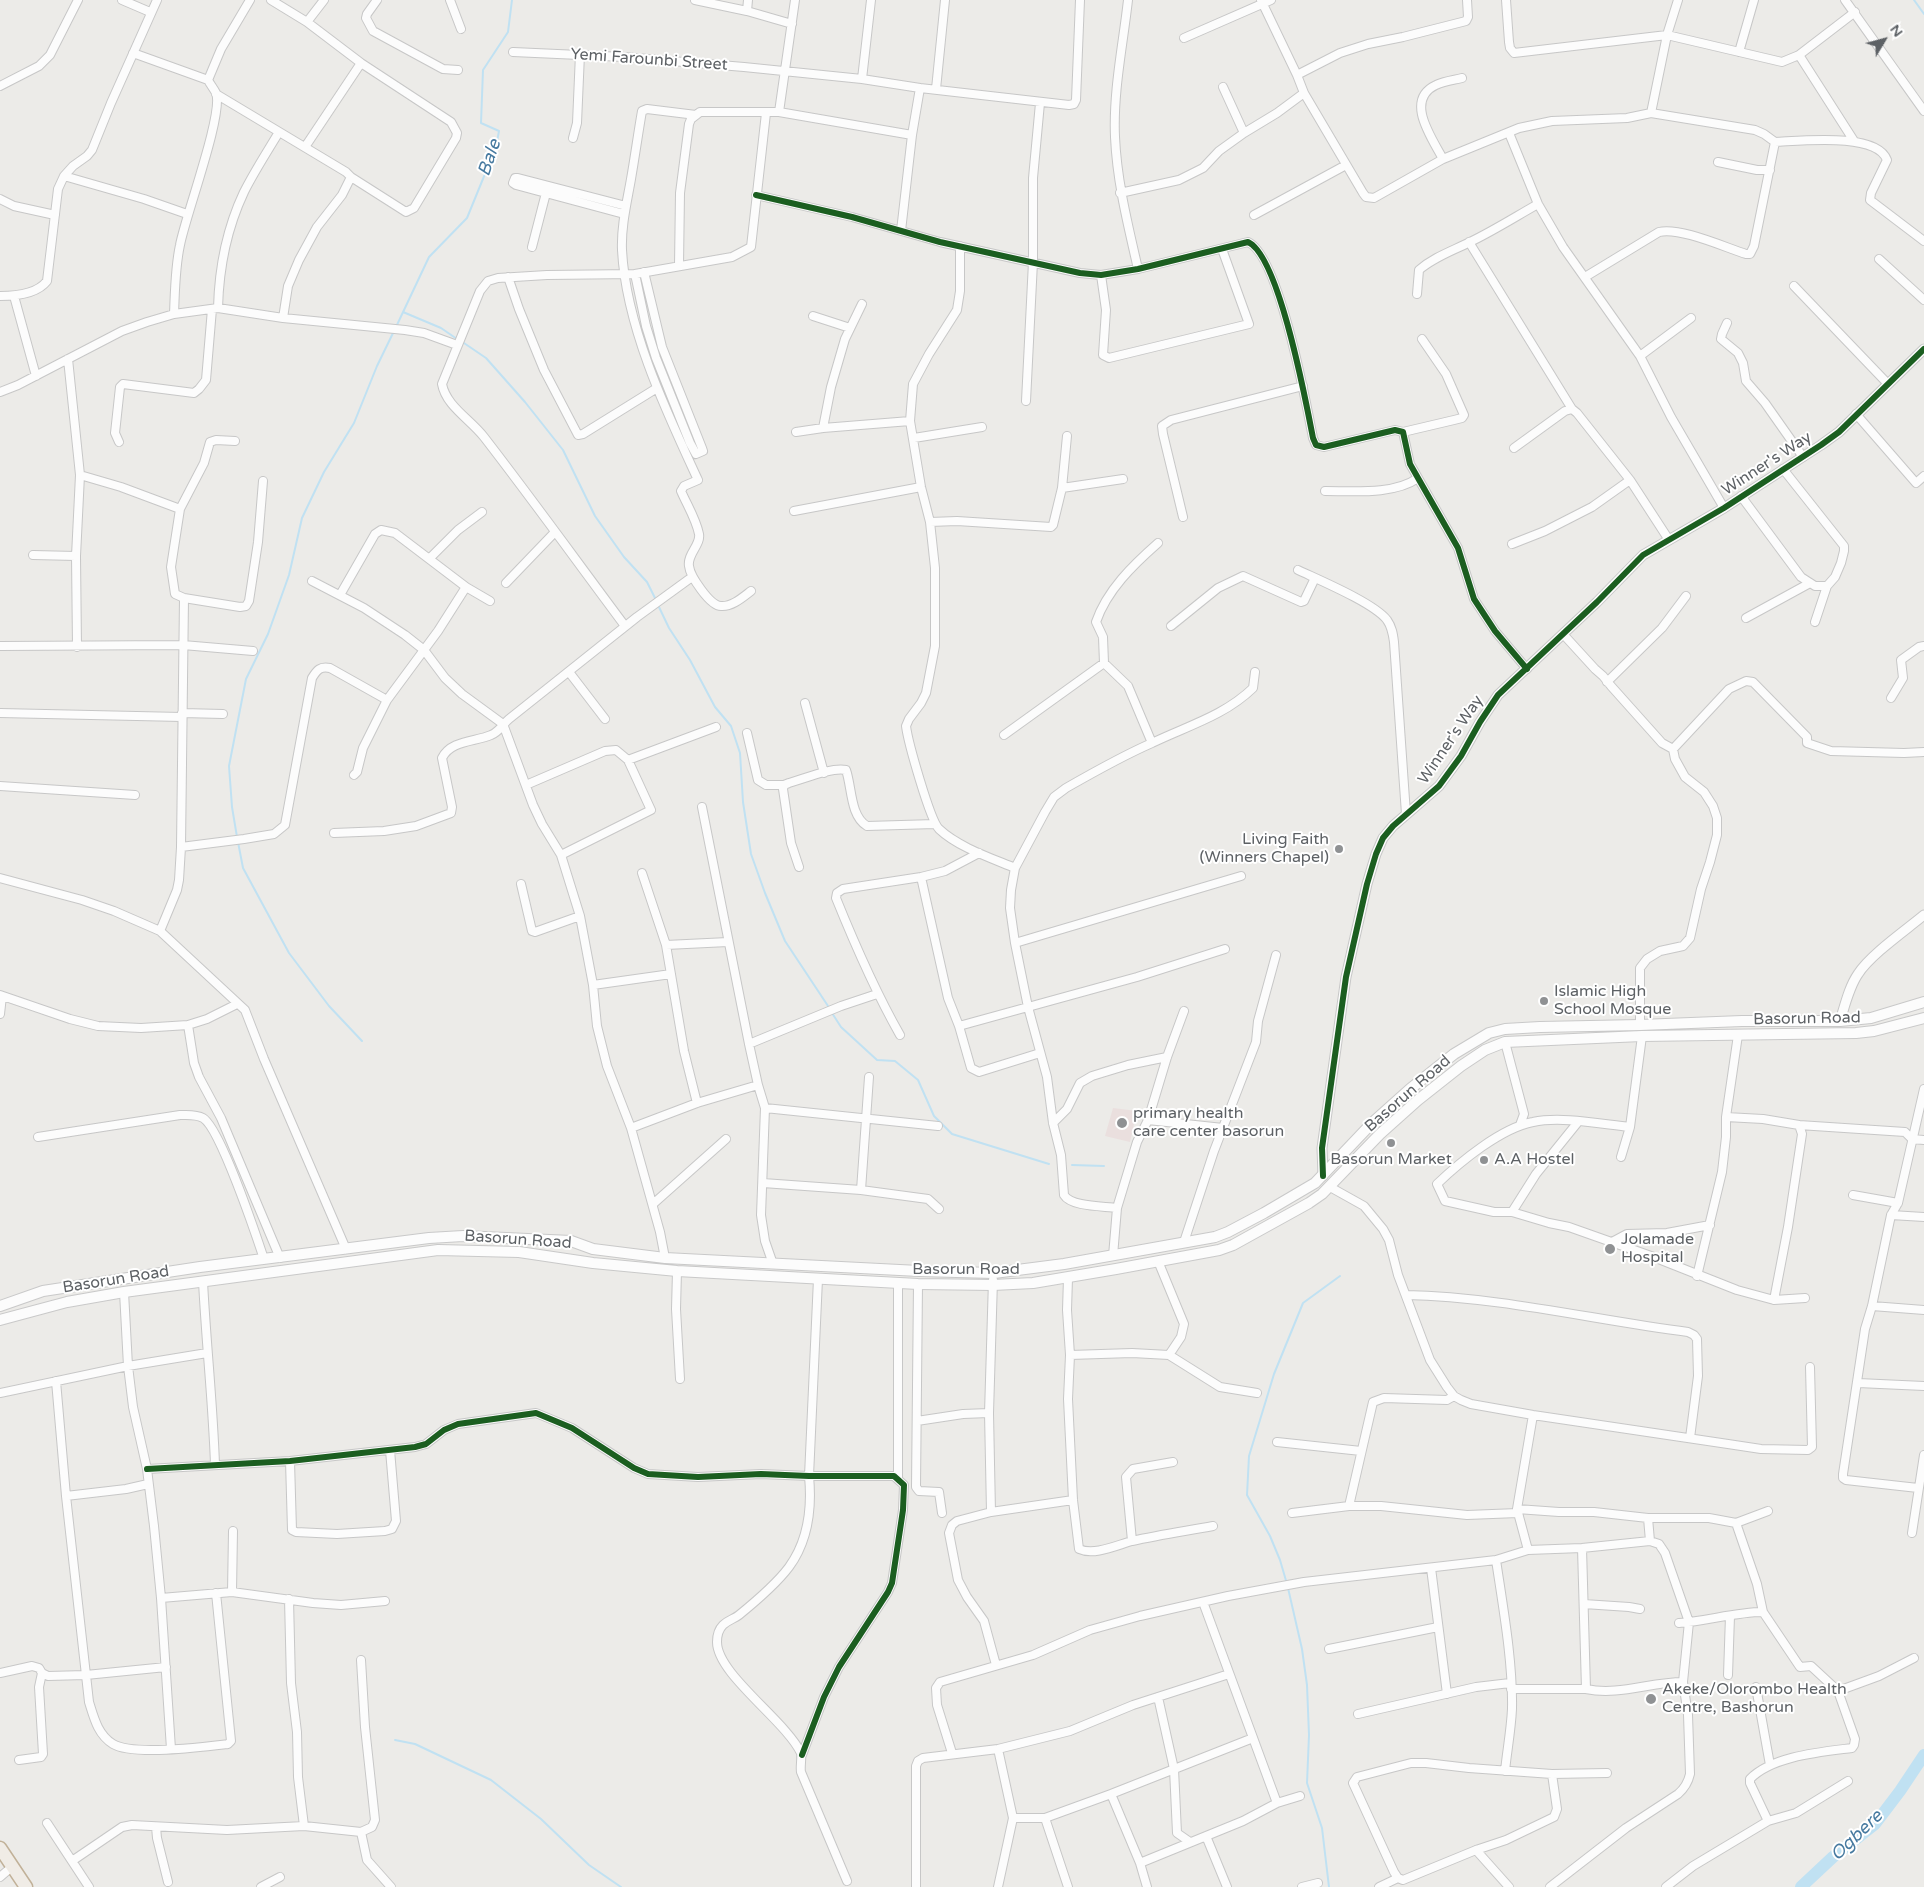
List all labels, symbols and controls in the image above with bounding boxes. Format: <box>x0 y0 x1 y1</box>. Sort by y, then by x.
north arrow <box>1859 15 1909 65</box>
text: N <box>1886 21 1907 40</box>
street label: Yemi Farounbi Street <box>570 45 728 75</box>
water label: Bale <box>474 137 506 179</box>
street label: Winner's Way <box>1719 428 1815 500</box>
street label: Winner's Way <box>1414 692 1488 788</box>
place label: Living Faith (Winners Chapel) <box>1200 830 1329 868</box>
marker: Living Faith (Winners Chapel) <box>1333 843 1345 855</box>
place label: Islamic High School Mosque <box>1554 982 1671 1020</box>
marker: Islamic High School Mosque <box>1538 995 1550 1007</box>
street label: Basorun Road <box>1753 1008 1861 1030</box>
street label: Basorun Road <box>1361 1052 1455 1136</box>
place label: primary health care center basorun <box>1133 1104 1284 1142</box>
marker: primary health care center basorun <box>1115 1116 1129 1130</box>
marker: Basorun Market <box>1385 1137 1397 1149</box>
place label: Basorun Market <box>1330 1150 1452 1170</box>
place label: A.A Hostel <box>1494 1150 1574 1170</box>
marker: A.A Hostel <box>1478 1154 1490 1166</box>
street label: Basorun Road <box>464 1227 572 1253</box>
place label: Jolamade Hospital <box>1621 1230 1694 1268</box>
marker: Jolamade Hospital <box>1603 1242 1617 1256</box>
street label: Basorun Road <box>912 1260 1020 1280</box>
street label: Basorun Road <box>61 1262 171 1298</box>
place label: Akeke/Olorombo Health Centre, Bashorun <box>1662 1680 1847 1718</box>
marker: Akeke/Olorombo Health Centre, Bashorun <box>1644 1692 1658 1706</box>
water label: Ogbere <box>1826 1806 1888 1866</box>

